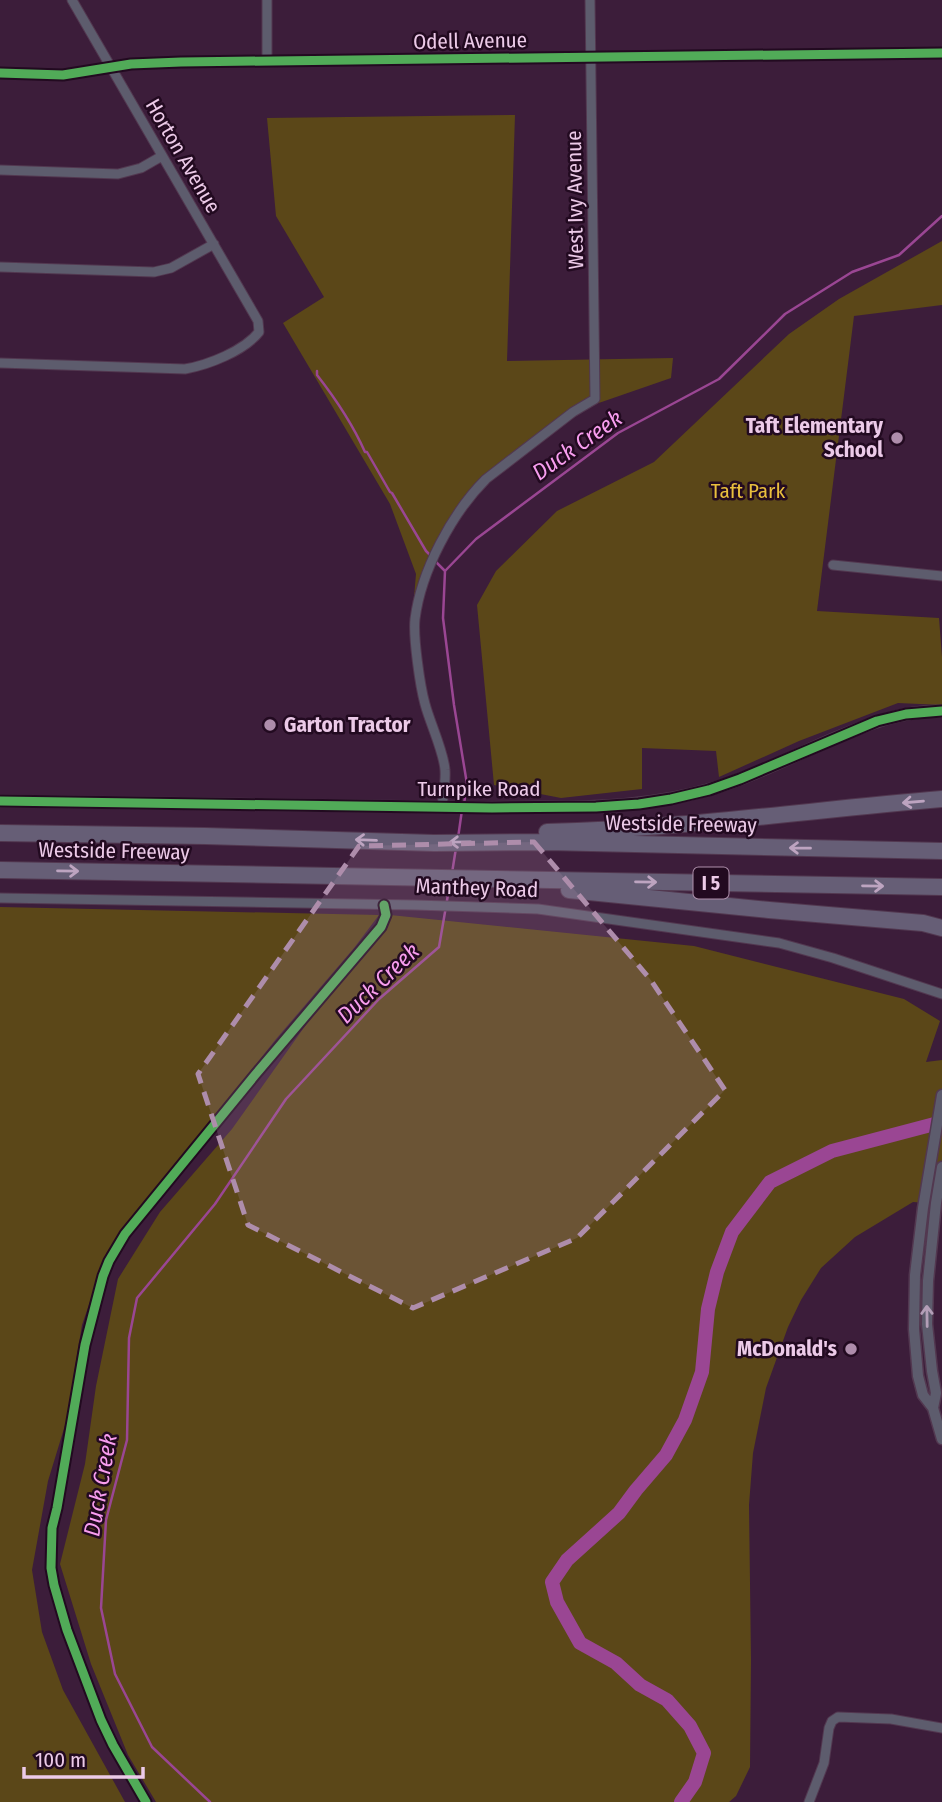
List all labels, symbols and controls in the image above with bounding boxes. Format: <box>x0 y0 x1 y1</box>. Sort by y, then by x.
street label: Odell Avenue <box>413 27 527 55</box>
street label: Horton Avenue <box>140 94 226 218</box>
street label: West Ivy Avenue <box>561 130 589 270</box>
water label: Duck Creek <box>527 404 627 486</box>
place label: Taft Elementary School <box>746 413 884 463</box>
marker: Taft Elementary School <box>889 430 905 446</box>
park label: Taft Park <box>711 478 785 504</box>
place label: Garton Tractor <box>284 712 411 738</box>
marker: Garton Tractor <box>262 717 278 733</box>
street label: Turnpike Road <box>417 776 541 802</box>
one-way arrow <box>902 796 925 809</box>
street label: Westside Freeway <box>605 810 758 838</box>
one-way arrow <box>354 834 377 847</box>
one-way arrow <box>449 835 472 849</box>
street label: Westside Freeway <box>38 837 191 865</box>
one-way arrow <box>789 841 812 854</box>
one-way arrow <box>56 864 79 878</box>
road number: I 5 <box>694 868 728 898</box>
street label: Manthey Road <box>415 873 539 903</box>
one-way arrow <box>634 875 657 889</box>
one-way arrow <box>862 879 885 893</box>
water label: Duck Creek <box>331 937 425 1029</box>
one-way arrow <box>921 1305 934 1328</box>
place label: McDonald's <box>737 1336 837 1362</box>
marker: McDonald's <box>843 1341 859 1357</box>
water label: Duck Creek <box>77 1432 123 1538</box>
scale bar <box>24 1736 144 1780</box>
text: 100 m <box>35 1747 86 1773</box>

